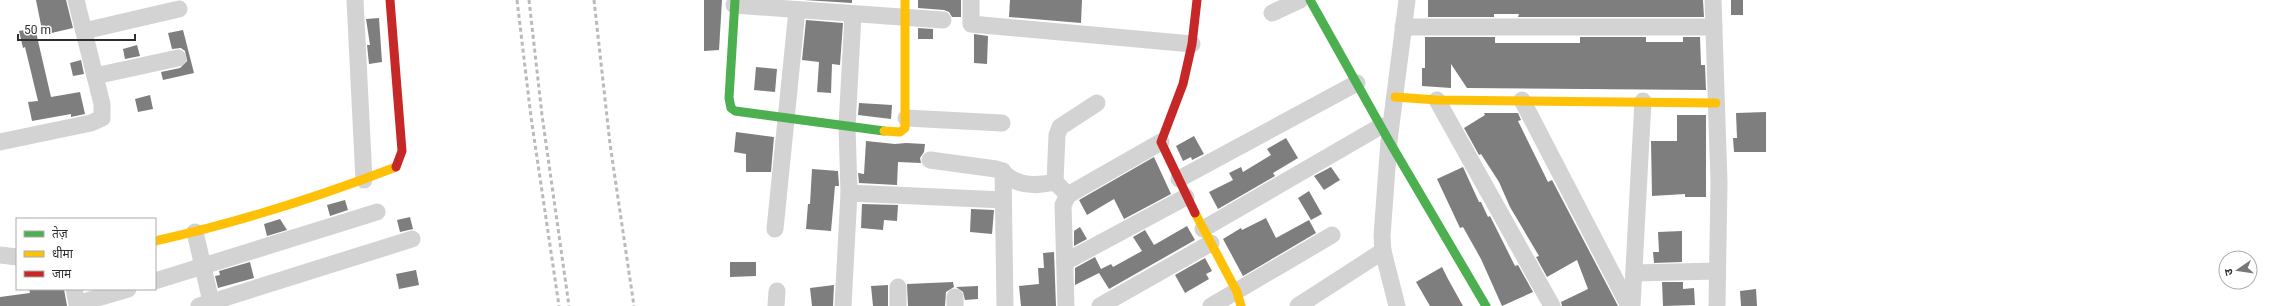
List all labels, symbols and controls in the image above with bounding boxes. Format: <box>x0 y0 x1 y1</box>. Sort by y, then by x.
scale bar <box>18 16 135 42</box>
text: 50 m <box>24 23 51 37</box>
legend <box>16 218 156 290</box>
text: तेज़ <box>52 226 69 241</box>
text: धीमा <box>52 246 74 261</box>
north arrow <box>2218 250 2258 290</box>
text: जाम <box>52 267 72 281</box>
text: उ <box>2222 267 2236 277</box>

